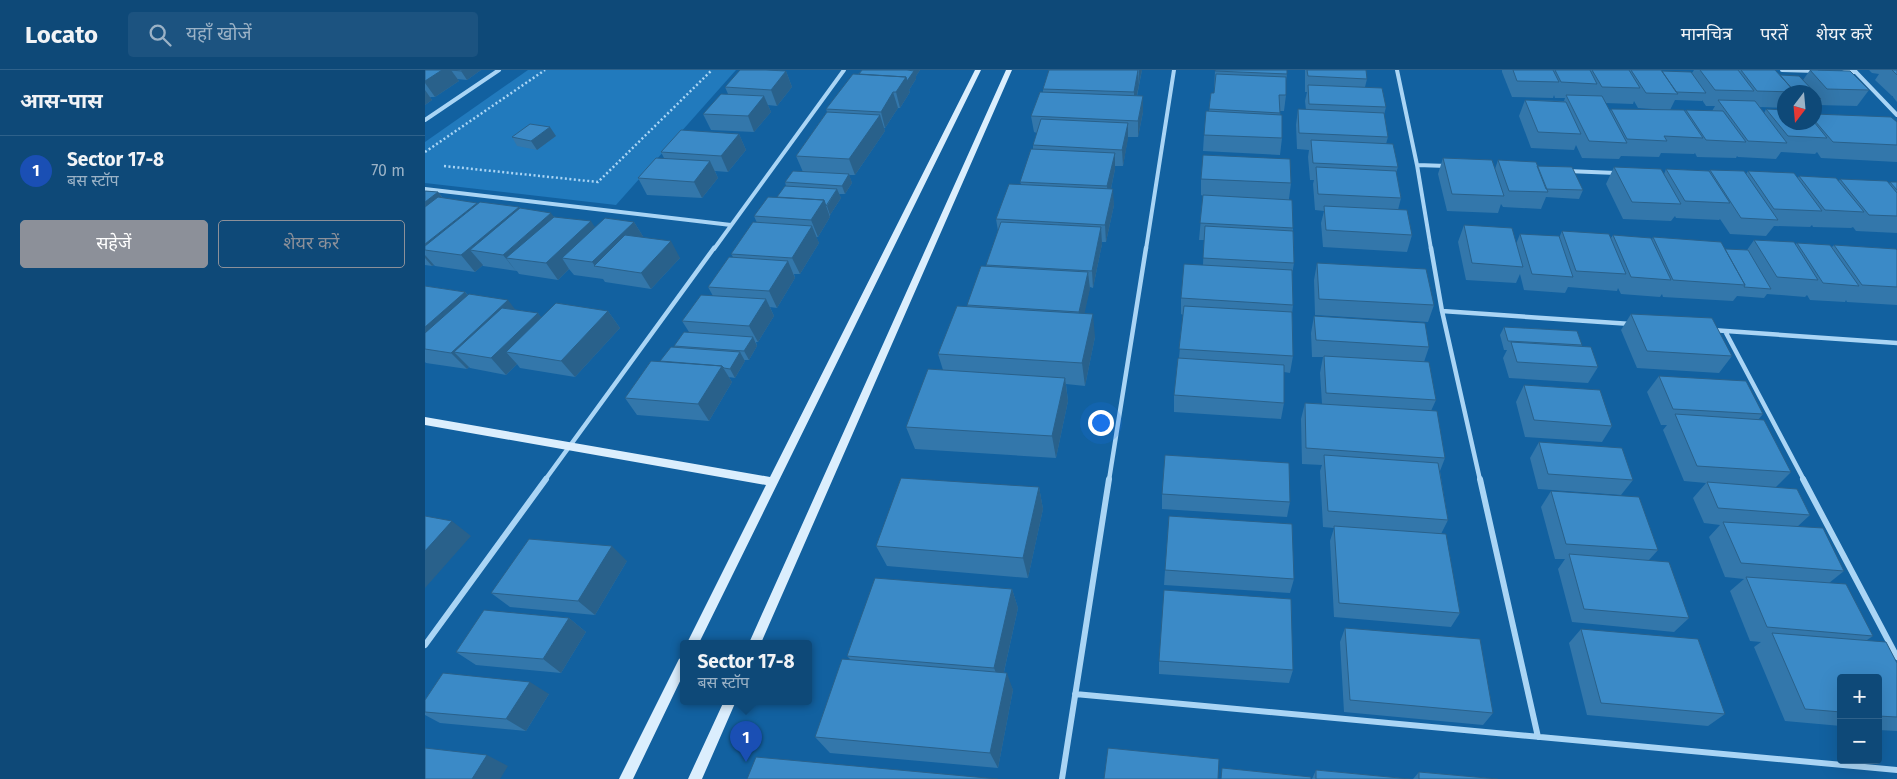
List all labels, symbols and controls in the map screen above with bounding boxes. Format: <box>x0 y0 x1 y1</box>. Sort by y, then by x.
search box <box>128 12 478 57</box>
text: Locato <box>25 21 98 49</box>
icon: search <box>146 21 174 49</box>
text: यहाँ खोजें <box>186 22 252 45</box>
text: मानचित्र <box>1681 23 1732 45</box>
text: परतें <box>1760 23 1788 45</box>
text: शेयर करें <box>1816 23 1872 45</box>
north arrow <box>1777 85 1822 130</box>
text: आस-पास <box>20 88 103 114</box>
text: Sector 17-8 <box>67 148 164 171</box>
text: 1 <box>32 161 40 180</box>
text: 70 m <box>371 161 405 180</box>
text: बस स्टॉप <box>67 171 119 190</box>
button: सहेजें <box>20 220 208 268</box>
button: शेयर करें <box>218 220 405 268</box>
your location <box>1088 410 1114 436</box>
popup <box>680 640 812 705</box>
text: Sector 17-8 <box>697 650 795 673</box>
text: बस स्टॉप <box>697 673 749 692</box>
map controls <box>1837 674 1882 764</box>
button: + <box>1837 674 1882 719</box>
button: − <box>1837 719 1882 764</box>
pin: 1 <box>730 721 762 762</box>

